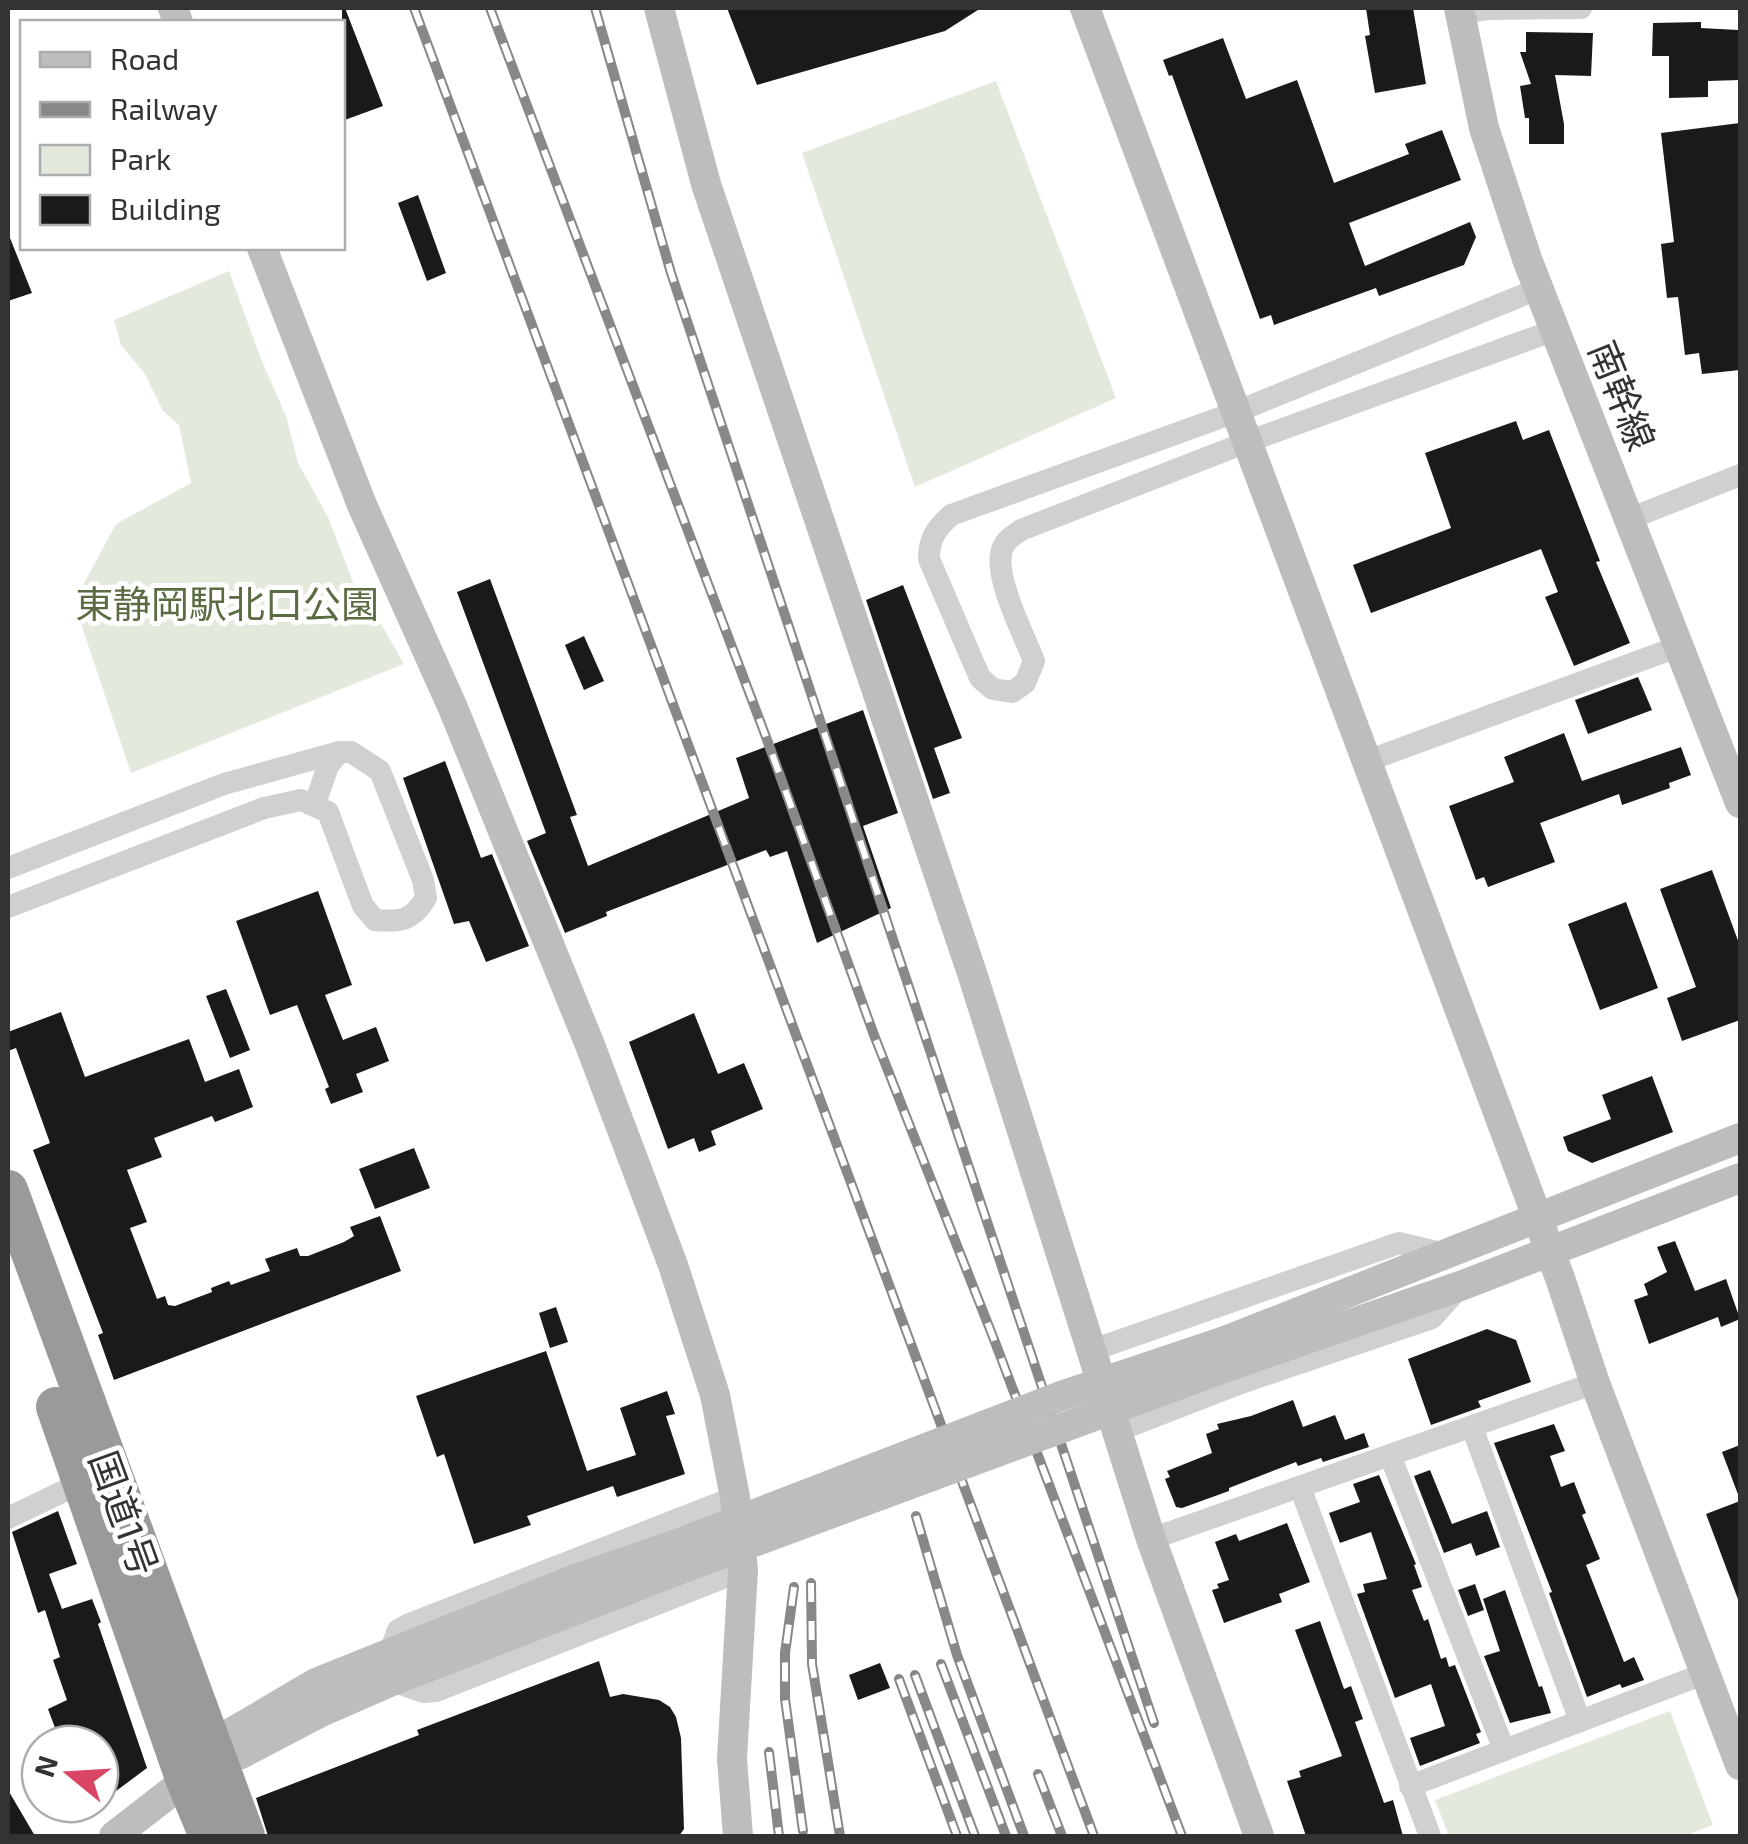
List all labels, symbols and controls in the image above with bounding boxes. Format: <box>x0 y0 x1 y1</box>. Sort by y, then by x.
legend <box>20 20 345 250</box>
text: Road <box>110 40 179 76</box>
text: Railway <box>110 90 218 126</box>
text: Park <box>110 140 171 176</box>
text: Building <box>110 190 221 226</box>
street label: 南幹線 <box>1580 334 1666 456</box>
park label: 東静岡駅北口公園 <box>75 580 379 626</box>
street label: 国道1号 <box>81 1444 169 1582</box>
north arrow <box>20 1724 120 1824</box>
text: N <box>26 1751 65 1781</box>

